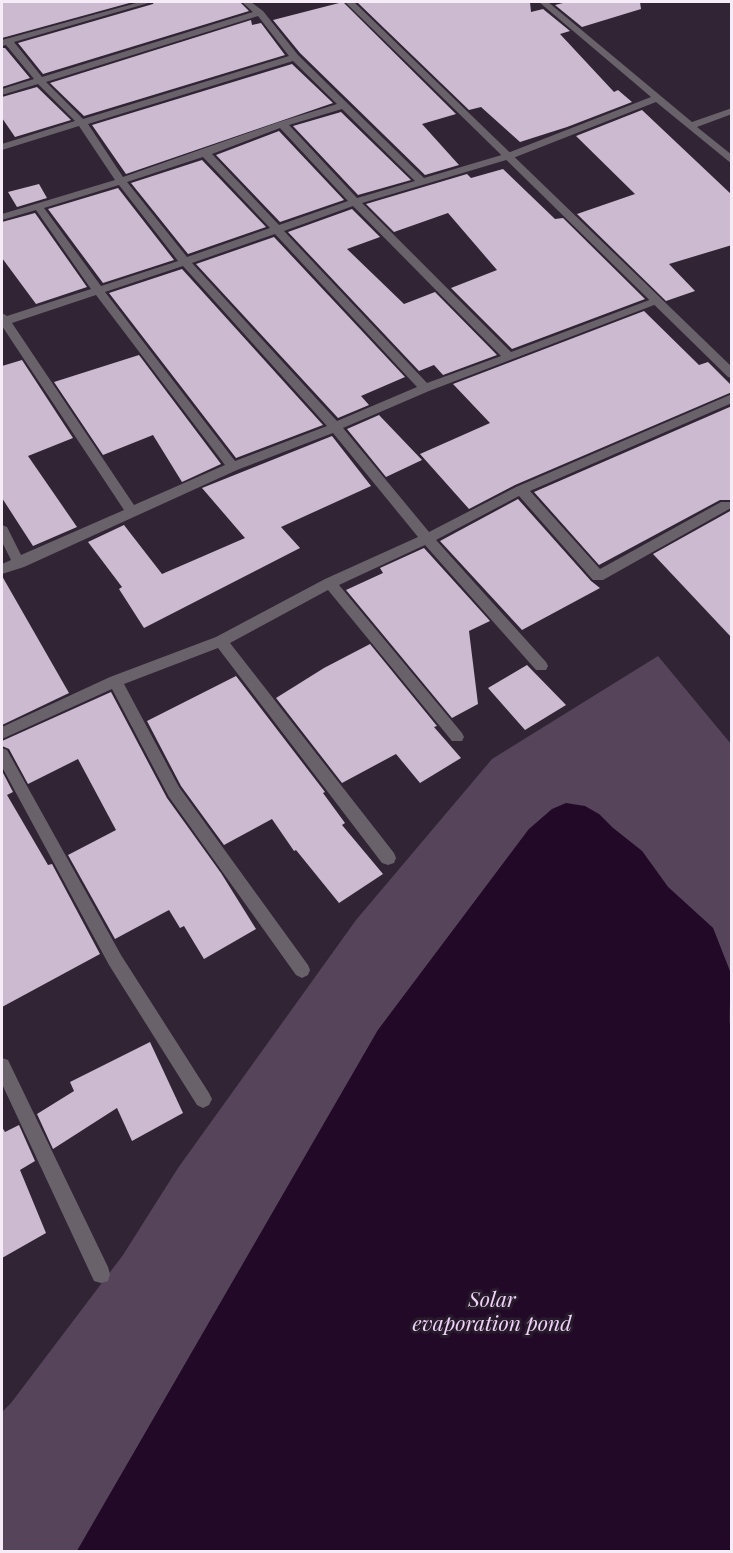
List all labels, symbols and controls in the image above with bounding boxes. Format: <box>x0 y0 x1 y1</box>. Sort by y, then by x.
water label: Solar evaporation pond <box>412 1287 572 1337</box>

